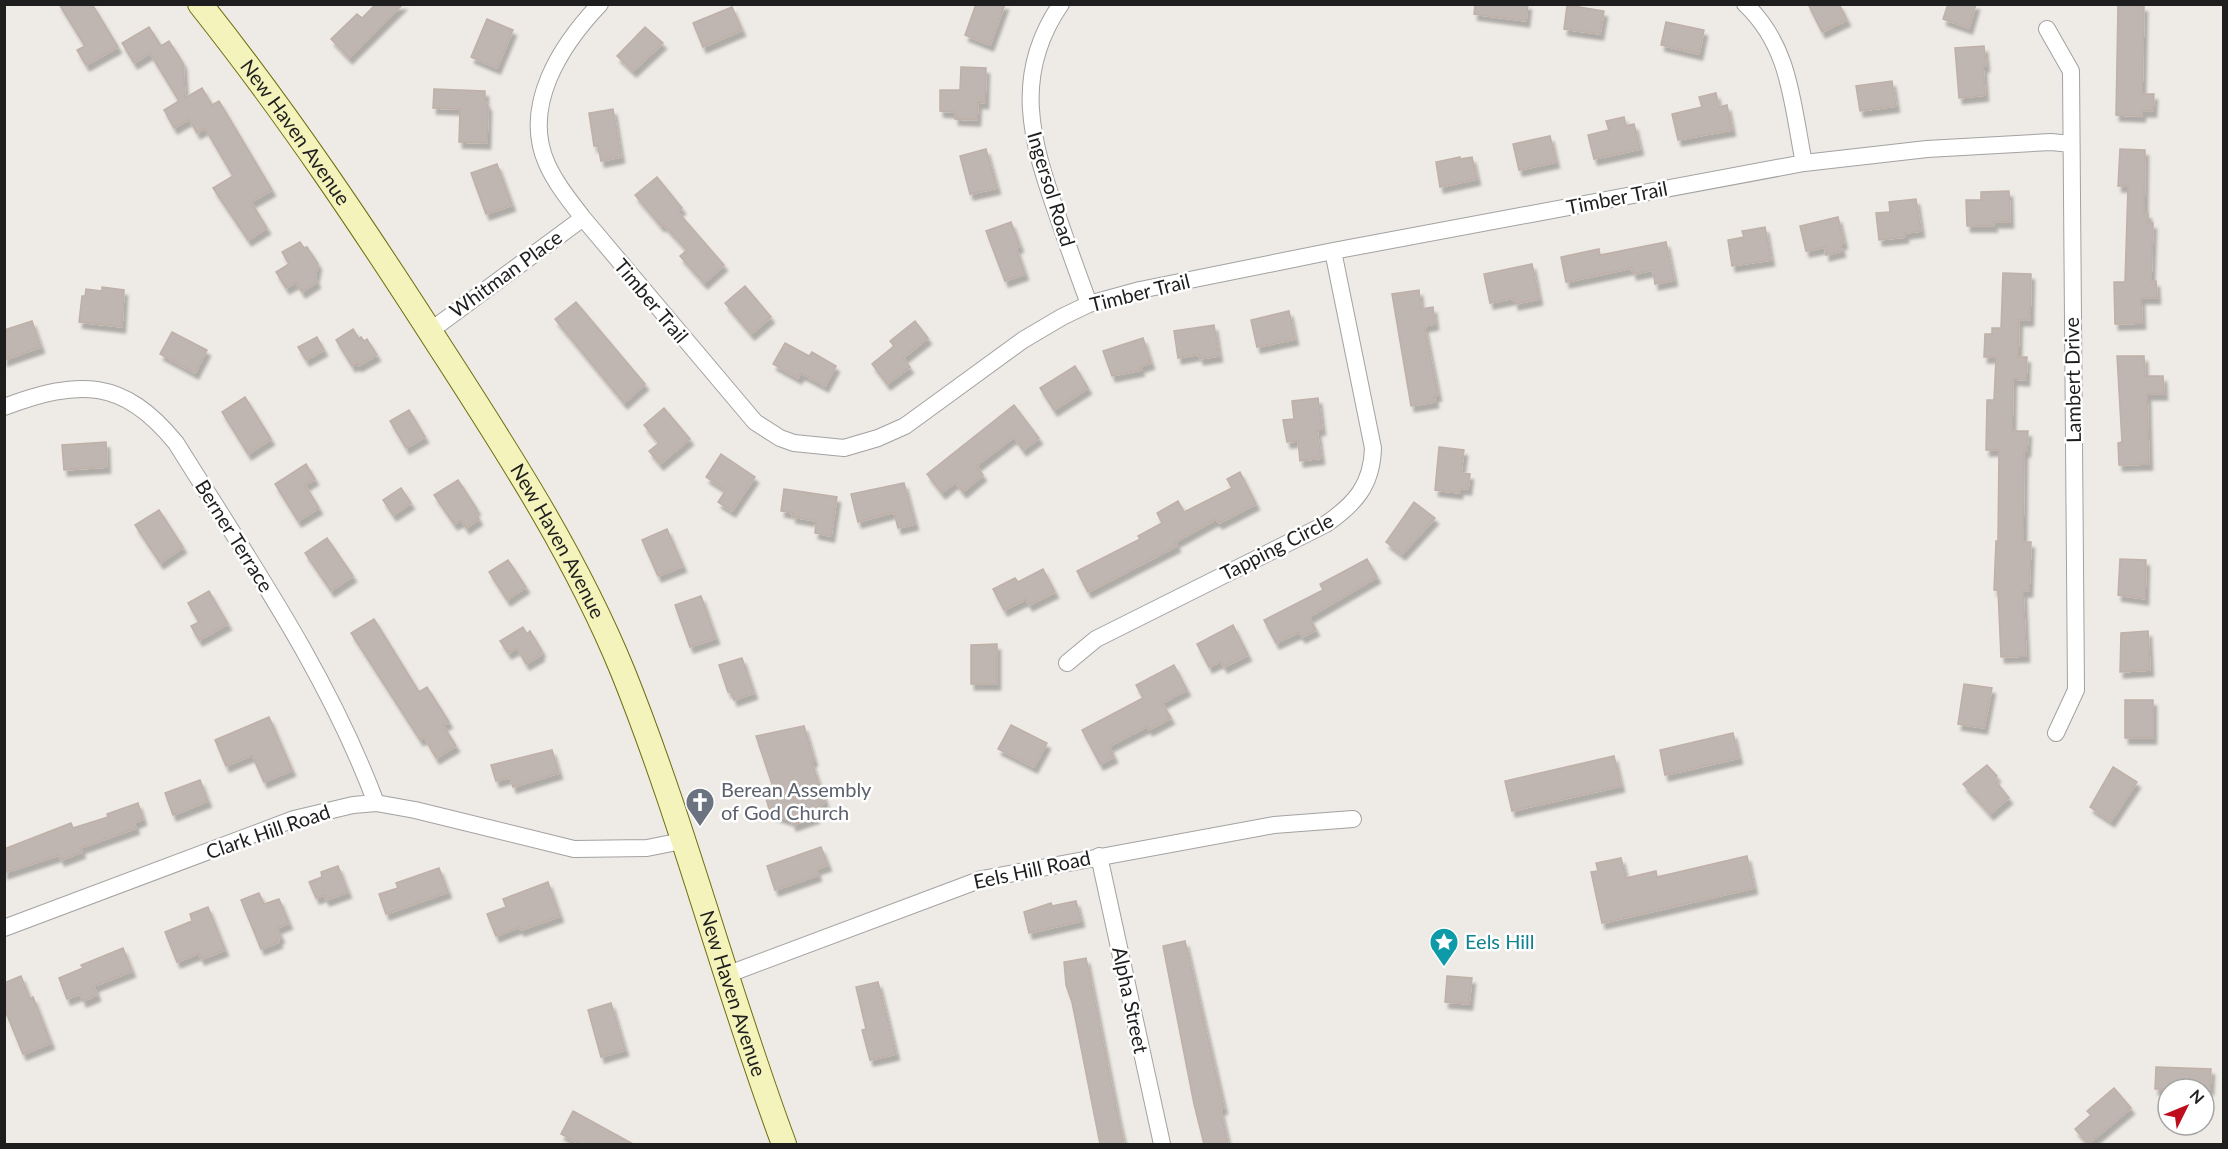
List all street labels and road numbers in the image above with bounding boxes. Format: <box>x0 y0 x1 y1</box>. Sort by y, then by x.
street label: New Haven Avenue <box>236 54 356 209</box>
street label: Ingersol Road <box>1023 128 1081 249</box>
street label: Timber Trail <box>1564 175 1669 219</box>
street label: Whitman Place <box>445 224 566 322</box>
street label: Timber Trail <box>610 253 694 347</box>
street label: Timber Trail <box>1087 268 1192 316</box>
street label: Lambert Drive <box>2059 317 2085 443</box>
street label: New Haven Avenue <box>506 459 611 622</box>
street label: Berner Terrace <box>191 475 279 596</box>
street label: Tapping Circle <box>1216 507 1337 585</box>
street label: Clark Hill Road <box>203 799 333 863</box>
street label: Eels Hill Road <box>971 845 1092 893</box>
street label: New Haven Avenue <box>696 907 772 1079</box>
street label: Alpha Street <box>1108 944 1154 1055</box>

